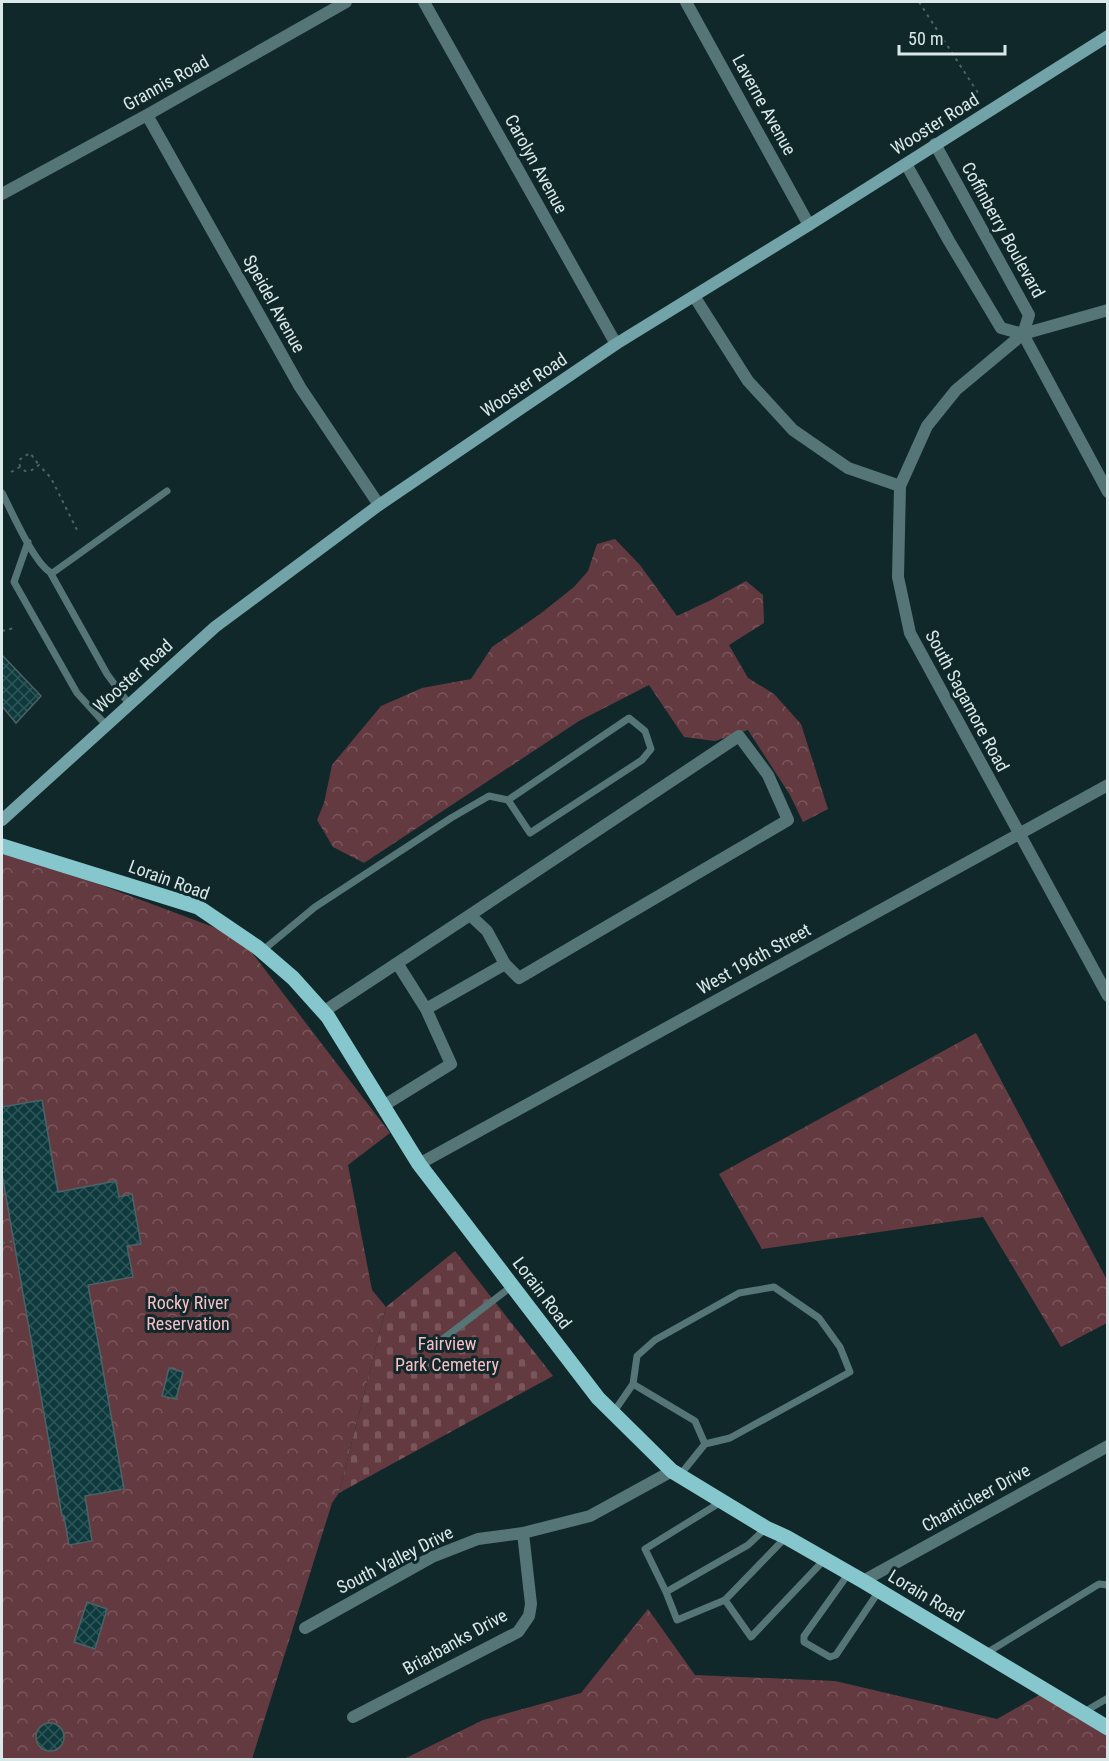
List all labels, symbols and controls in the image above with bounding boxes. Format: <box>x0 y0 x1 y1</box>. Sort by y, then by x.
scale bar <box>899 18 1006 56</box>
text: 50 m <box>908 28 943 49</box>
street label: Grannis Road <box>119 50 212 115</box>
street label: Laverne Avenue <box>728 51 801 159</box>
street label: Wooster Road <box>887 88 982 159</box>
street label: Carolyn Avenue <box>501 111 572 217</box>
street label: Coffinberry Boulevard <box>957 158 1049 301</box>
street label: Speidel Avenue <box>239 251 310 356</box>
street label: Wooster Road <box>477 348 571 421</box>
street label: South Sagamore Road <box>921 626 1014 775</box>
street label: Wooster Road <box>89 635 177 717</box>
street label: Lorain Road <box>126 855 212 904</box>
street label: West 196th Street <box>693 919 814 998</box>
street label: Lorain Road <box>509 1253 576 1333</box>
park label: Rocky River Reservation <box>146 1292 230 1334</box>
park label: Fairview Park Cemetery <box>395 1333 499 1375</box>
street label: Chanticleer Drive <box>918 1459 1034 1536</box>
street label: South Valley Drive <box>333 1521 456 1598</box>
street label: Lorain Road <box>885 1565 968 1626</box>
street label: Briarbanks Drive <box>399 1604 511 1679</box>

